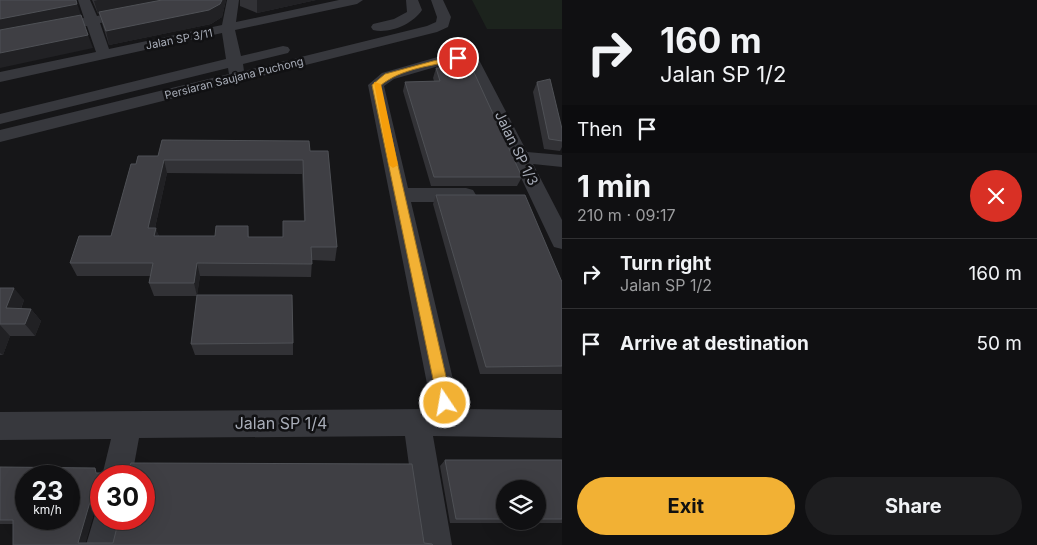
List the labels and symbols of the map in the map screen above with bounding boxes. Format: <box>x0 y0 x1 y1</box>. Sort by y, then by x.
street label: Jalan SP 3/11 <box>144 26 214 52</box>
pin <box>437 37 479 79</box>
street label: Persiaran Saujana Puchong <box>163 54 305 102</box>
street label: Jalan SP 1/3 <box>492 108 542 188</box>
position arrow <box>418 376 470 428</box>
street label: Jalan SP 1/4 <box>235 413 327 433</box>
speed limit sign: 30 <box>90 465 155 530</box>

